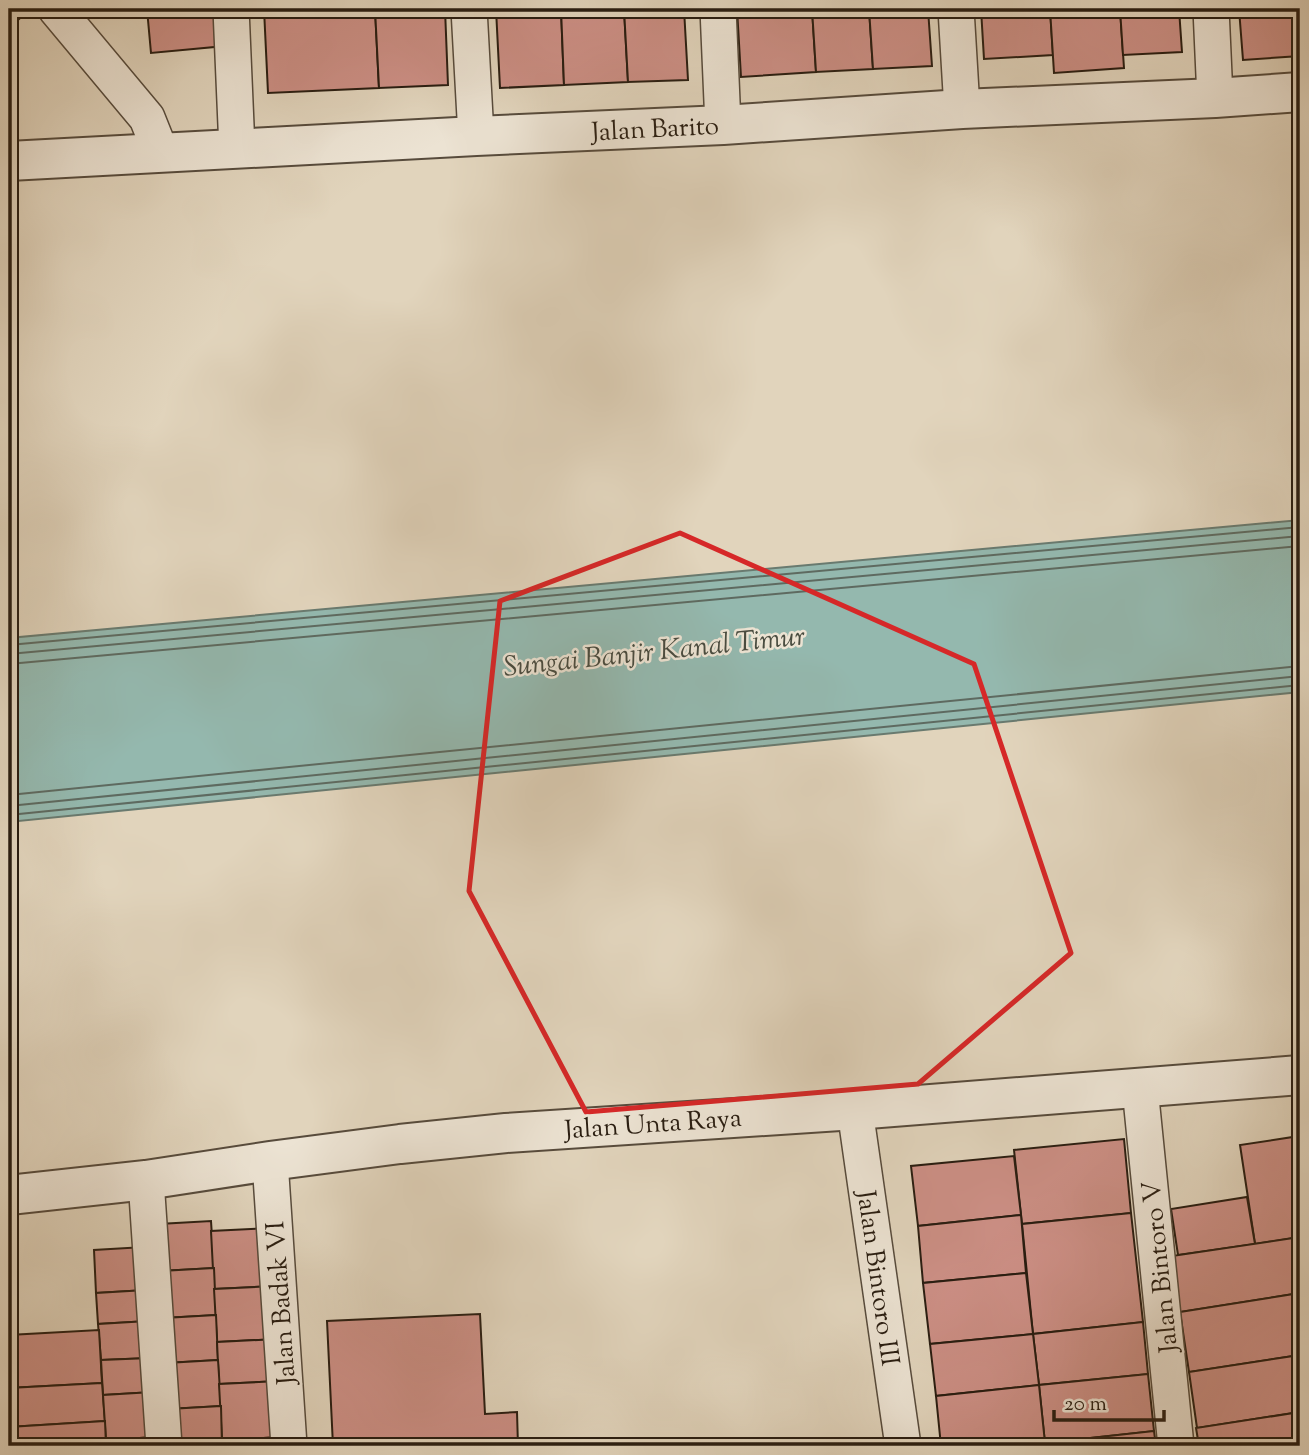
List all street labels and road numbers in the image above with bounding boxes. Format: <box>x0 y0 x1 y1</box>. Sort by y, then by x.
street label: Jalan Barito <box>588 109 720 152</box>
street label: Jalan Unta Raya <box>561 1101 743 1150</box>
street label: Jalan Bintoro V <box>1134 1179 1189 1356</box>
street label: Jalan Bintoro III <box>846 1186 907 1369</box>
street label: Jalan Badak VI <box>258 1219 307 1388</box>

